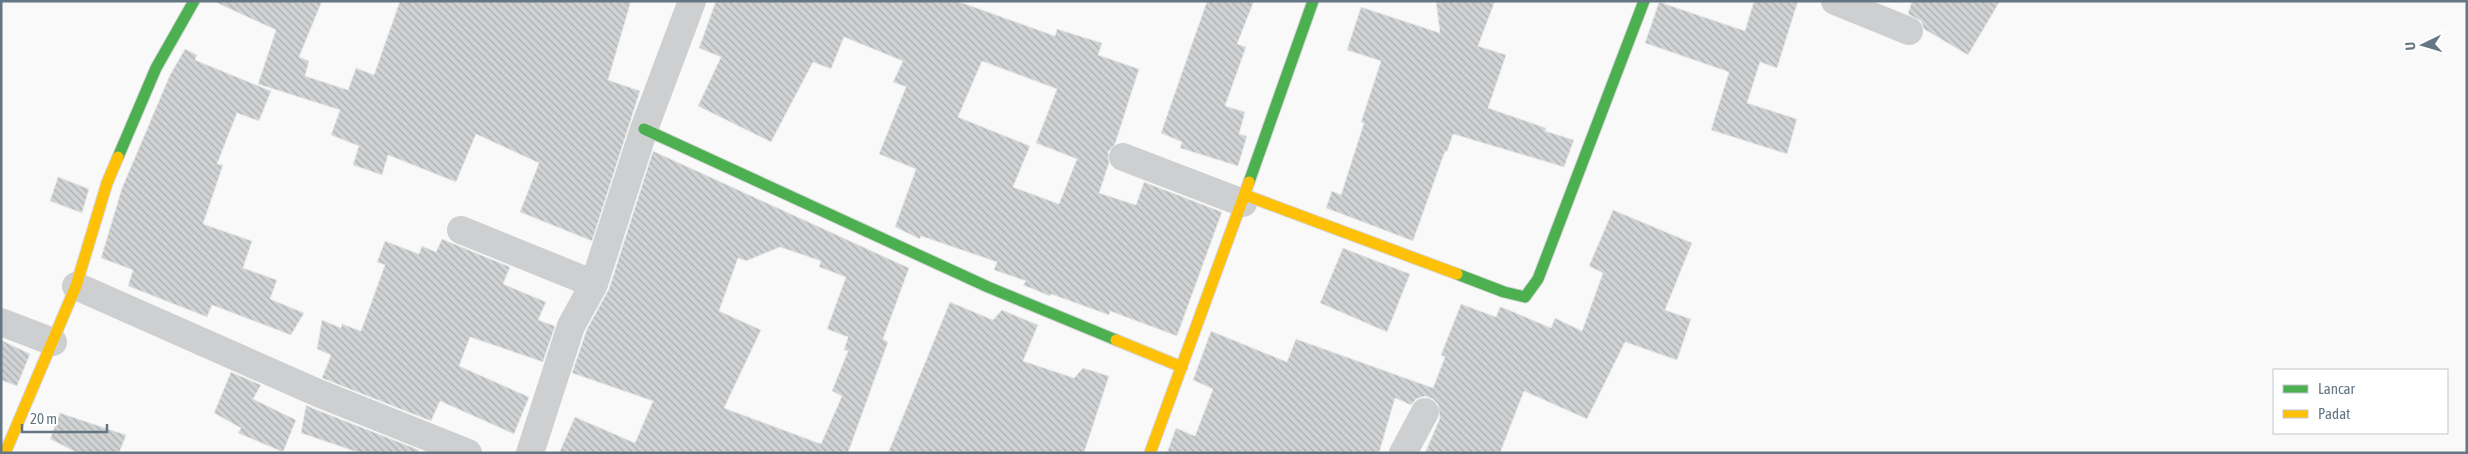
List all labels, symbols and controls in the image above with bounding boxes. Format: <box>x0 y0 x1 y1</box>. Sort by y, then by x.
north arrow <box>2398 20 2448 70</box>
text: U <box>2402 41 2418 51</box>
legend <box>2273 369 2448 434</box>
text: Lancar <box>2318 380 2356 397</box>
scale bar <box>22 402 108 434</box>
text: Padat <box>2318 405 2350 422</box>
text: 20 m <box>30 410 57 427</box>

